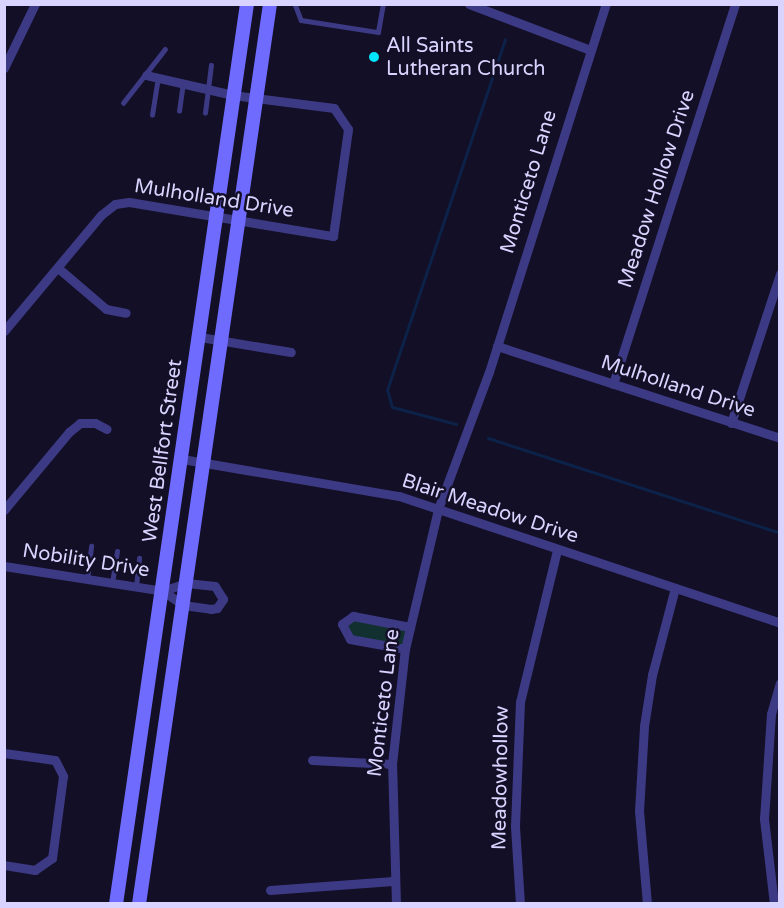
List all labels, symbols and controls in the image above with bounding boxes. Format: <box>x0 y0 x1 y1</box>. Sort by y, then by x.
place label: All Saints Lutheran Church <box>386 34 545 81</box>
marker: All Saints Lutheran Church <box>367 50 381 64</box>
street label: Meadow Hollow Drive <box>614 87 700 291</box>
street label: Monticeto Lane <box>496 107 562 257</box>
street label: Mulholland Drive <box>133 175 295 223</box>
street label: Mulholland Drive <box>598 351 758 423</box>
street label: West Bellfort Street <box>138 358 188 544</box>
street label: Blair Meadow Drive <box>399 469 581 549</box>
street label: Nobility Drive <box>21 539 151 583</box>
street label: Monticeto Lane <box>363 628 405 778</box>
street label: Meadowhollow <box>488 706 514 850</box>

